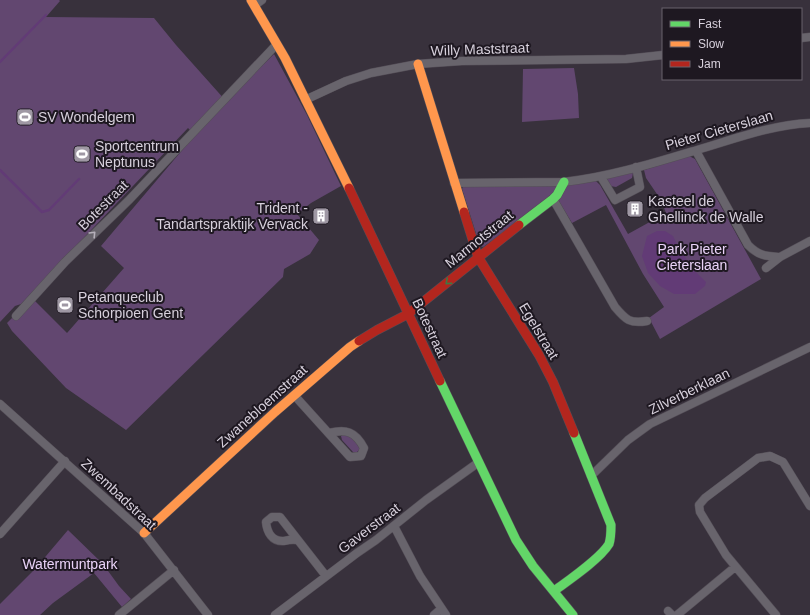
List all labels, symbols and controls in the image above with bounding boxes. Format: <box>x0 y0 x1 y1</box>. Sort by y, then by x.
legend <box>662 8 802 80</box>
text: Fast <box>698 17 722 31</box>
text: Slow <box>698 37 724 51</box>
street label: Willy Maststraat <box>430 39 530 59</box>
text: Jam <box>698 57 721 71</box>
sports icon: SV Wondelgem <box>15 107 35 127</box>
street label: Pieter Cieterslaan <box>663 107 775 153</box>
place label: SV Wondelgem <box>38 109 135 125</box>
place label: Sportcentrum Neptunus <box>95 138 179 170</box>
sports icon: Sportcentrum Neptunus <box>72 144 92 164</box>
street label: Botestraat <box>75 177 131 233</box>
place label: Kasteel de Ghellinck de Walle <box>648 193 764 225</box>
building icon: Kasteel de Ghellinck de Walle <box>625 199 645 219</box>
place label: Trident - Tandartspraktijk Vervack <box>156 200 309 232</box>
building icon: Trident - Tandartspraktijk Vervack <box>311 206 331 226</box>
street label: Marmotstraat <box>442 207 516 271</box>
one-way arrow <box>88 231 95 239</box>
park label: Park Pieter Cieterslaan <box>657 241 727 273</box>
one-way arrow <box>445 278 453 285</box>
place label: Petanqueclub Schorpioen Gent <box>78 289 183 321</box>
sports icon: Petanqueclub Schorpioen Gent <box>55 295 75 315</box>
street label: Botestraat <box>409 296 451 360</box>
street label: Egelstraat <box>516 300 562 362</box>
street label: Zwanebloemstraat <box>214 361 310 450</box>
street label: Zilverberklaan <box>646 365 732 417</box>
street label: Zwembadstraat <box>78 455 160 533</box>
street label: Gaverstraat <box>335 500 403 556</box>
park label: Watermuntpark <box>22 556 119 572</box>

